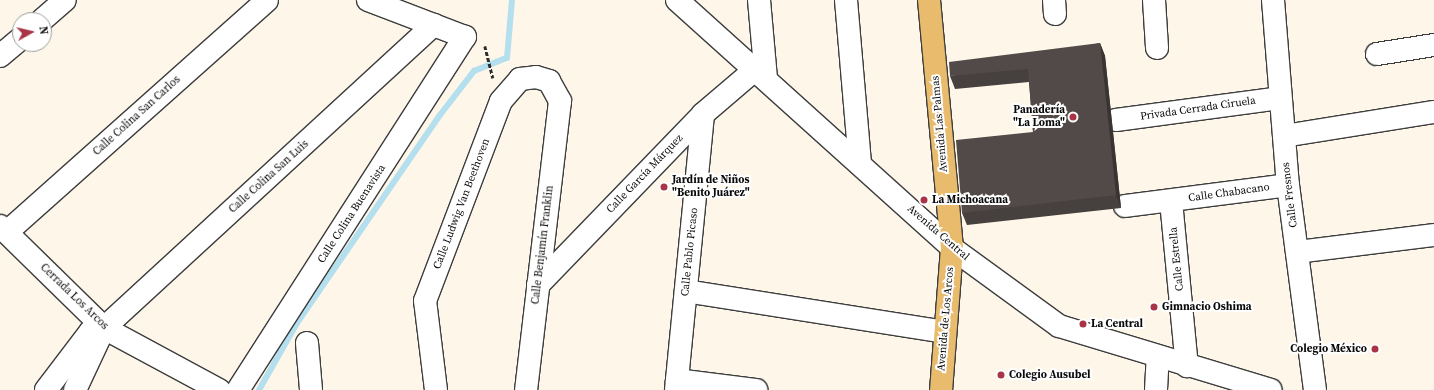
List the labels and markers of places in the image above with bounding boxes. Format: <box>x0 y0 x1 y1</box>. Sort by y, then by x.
place label: Panadería "La Loma" <box>1013 104 1065 130</box>
marker: Panadería "La Loma" <box>1068 112 1078 122</box>
place label: Jardín de Niños "Benito Juárez" <box>672 174 750 200</box>
marker: Jardín de Niños "Benito Juárez" <box>659 182 669 192</box>
place label: La Michoacana <box>932 193 1008 207</box>
marker: La Michoacana <box>919 195 929 205</box>
place label: Gimnacio Oshima <box>1162 300 1252 314</box>
marker: Gimnacio Oshima <box>1149 302 1159 312</box>
place label: La Central <box>1091 317 1143 331</box>
marker: La Central <box>1078 319 1088 329</box>
place label: Colegio México <box>1290 342 1367 356</box>
marker: Colegio México <box>1370 344 1380 354</box>
place label: Colegio Ausubel <box>1009 368 1091 382</box>
marker: Colegio Ausubel <box>996 370 1006 380</box>

